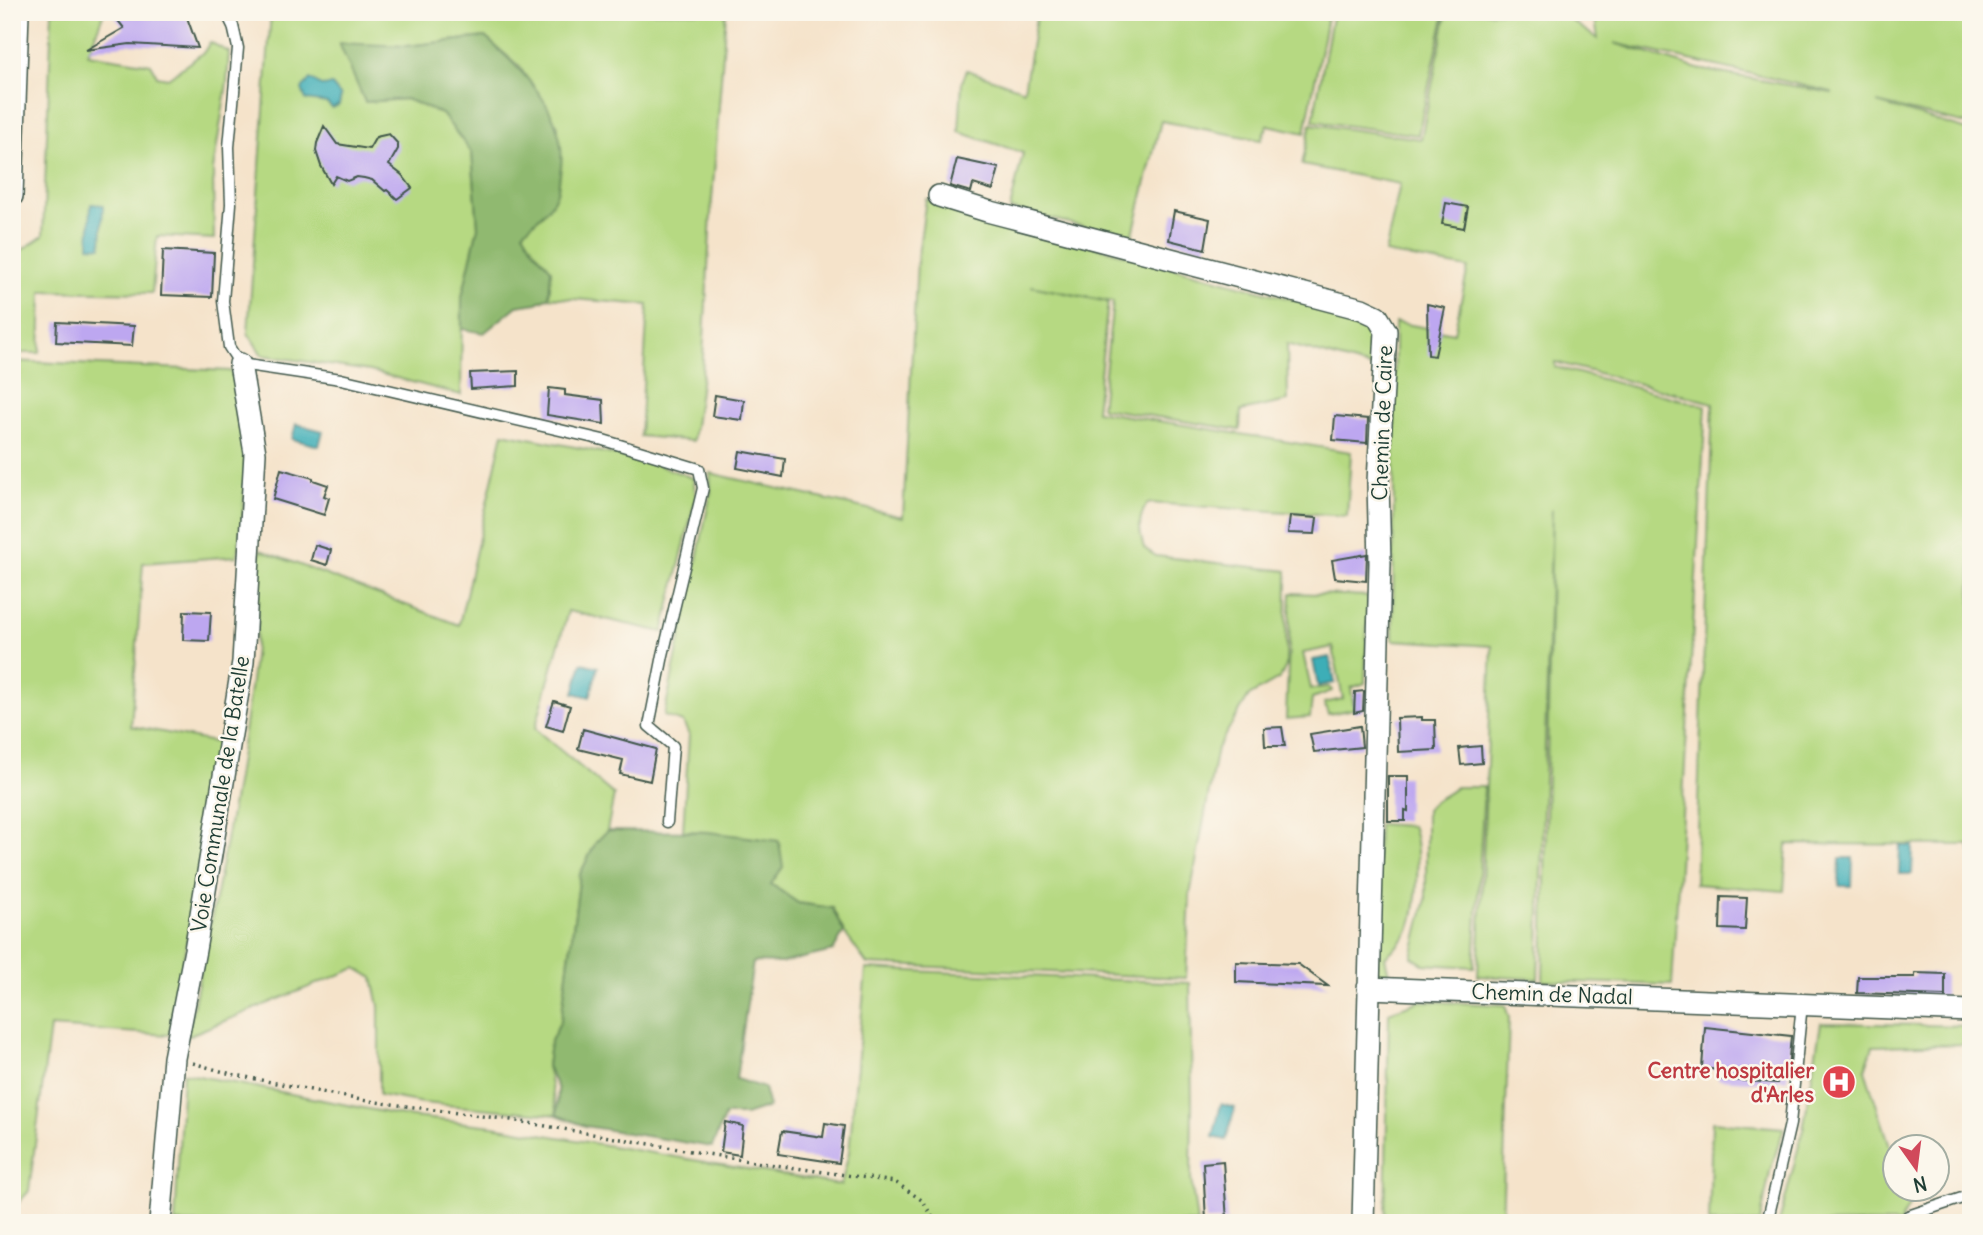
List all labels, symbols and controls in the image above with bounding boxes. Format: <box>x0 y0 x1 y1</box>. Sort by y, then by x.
street label: Chemin de Caire <box>1366 345 1398 501</box>
street label: Voie Communale de la Batelle <box>185 654 255 934</box>
street label: Chemin de Nadal <box>1471 978 1633 1010</box>
place label: Centre hospitalier d'Arles <box>1648 1057 1814 1108</box>
hospital icon: Centre hospitalier d'Arles <box>1820 1063 1858 1101</box>
north arrow <box>1882 1134 1952 1204</box>
text: N <box>1911 1171 1929 1198</box>

